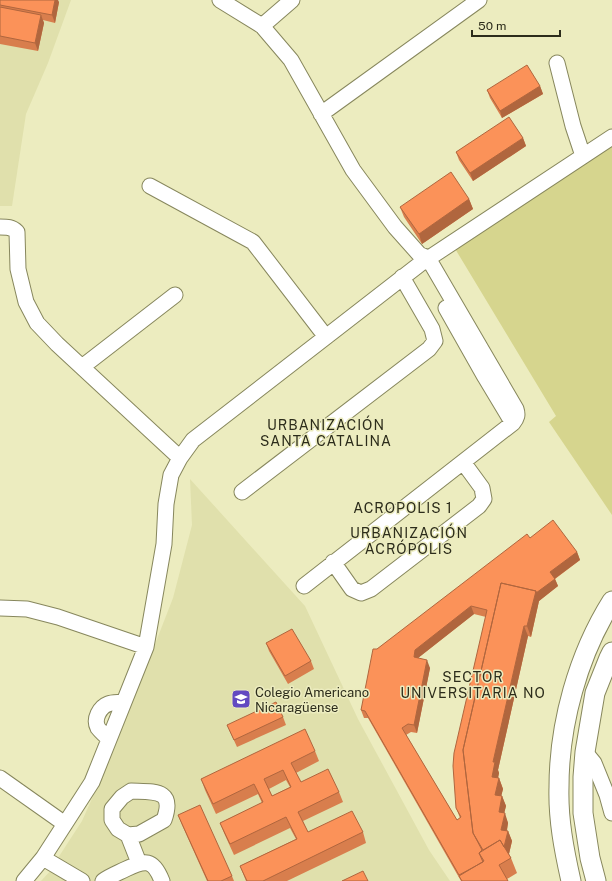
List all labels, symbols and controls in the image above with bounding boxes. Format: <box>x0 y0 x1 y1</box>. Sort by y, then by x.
scale bar <box>472 12 560 38</box>
text: 50 m <box>478 19 506 33</box>
district label: URBANIZACIÓN SANTA CATALINA <box>260 415 392 449</box>
district label: ACROPOLIS 1 <box>353 500 453 516</box>
district label: URBANIZACIÓN ACRÓPOLIS <box>350 523 468 557</box>
district label: SECTOR UNIVERSITARIA NO <box>400 669 546 701</box>
place label: Colegio Americano Nicaragüense <box>255 685 369 715</box>
school or university icon: Colegio Americano Nicaragüense <box>230 688 252 710</box>

